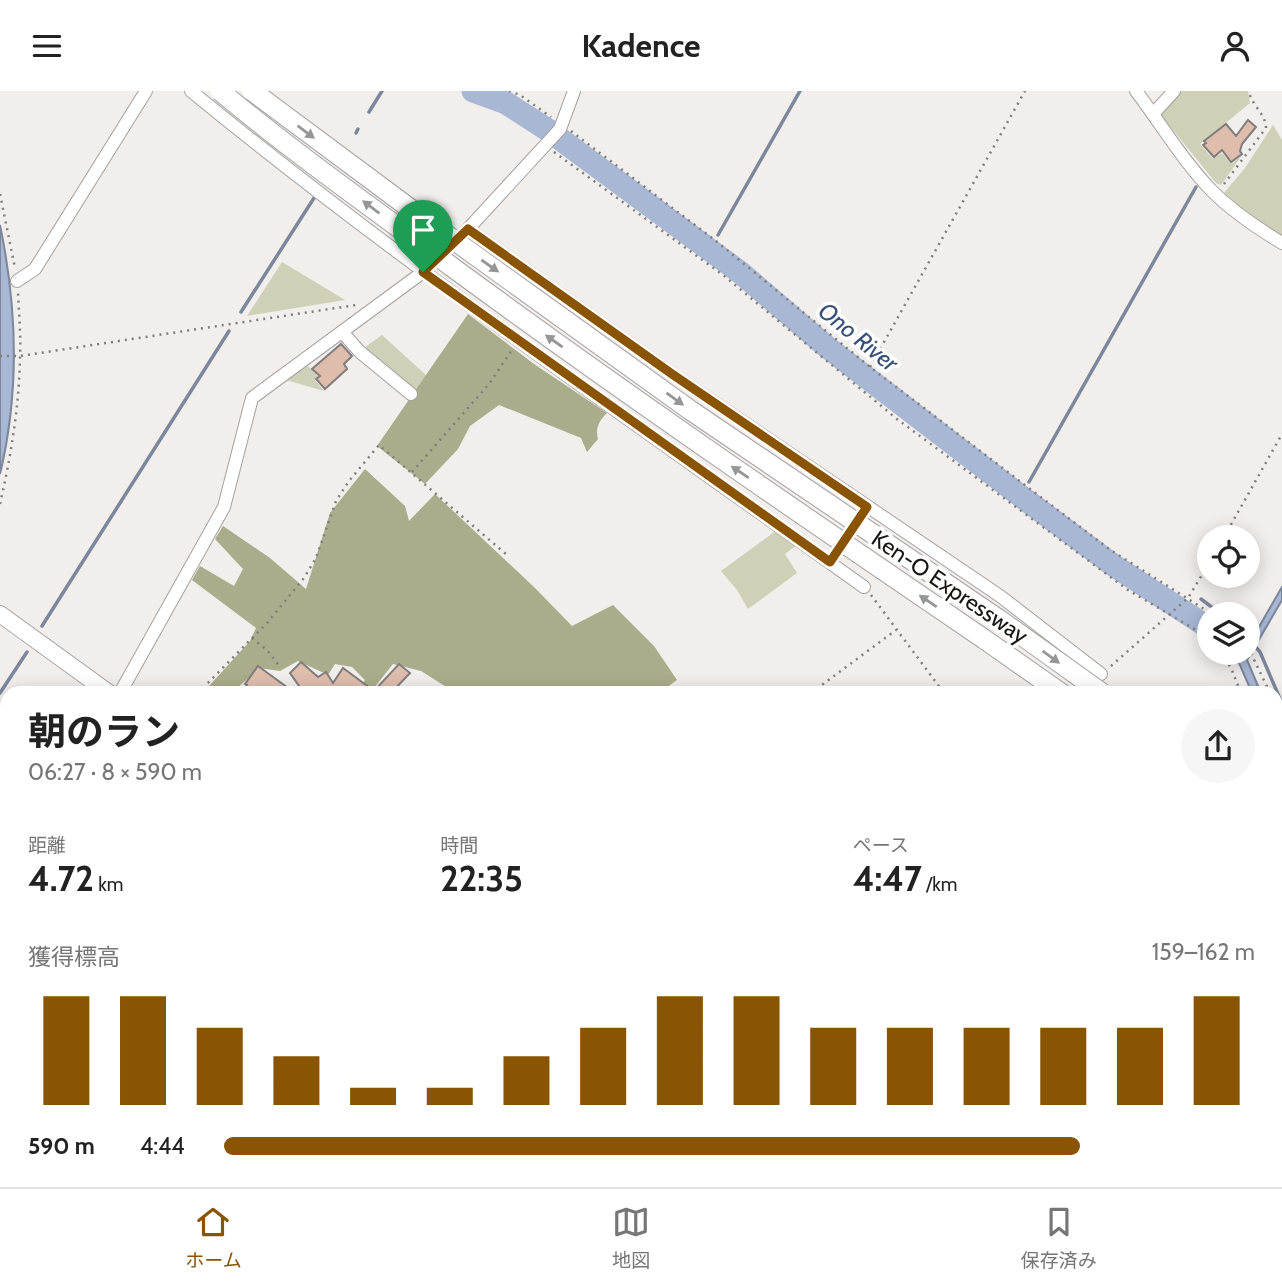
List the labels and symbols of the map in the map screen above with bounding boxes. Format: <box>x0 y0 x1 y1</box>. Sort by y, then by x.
one-way arrow <box>297 125 315 139</box>
one-way arrow <box>362 199 380 214</box>
pin <box>393 200 453 272</box>
one-way arrow <box>481 259 499 273</box>
water label: Ono River <box>813 296 905 378</box>
one-way arrow <box>545 334 563 348</box>
one-way arrow <box>666 392 684 406</box>
one-way arrow <box>731 465 749 479</box>
street label: Ken-O Expressway <box>867 524 1034 650</box>
one-way arrow <box>918 594 938 607</box>
one-way arrow <box>1042 649 1060 663</box>

